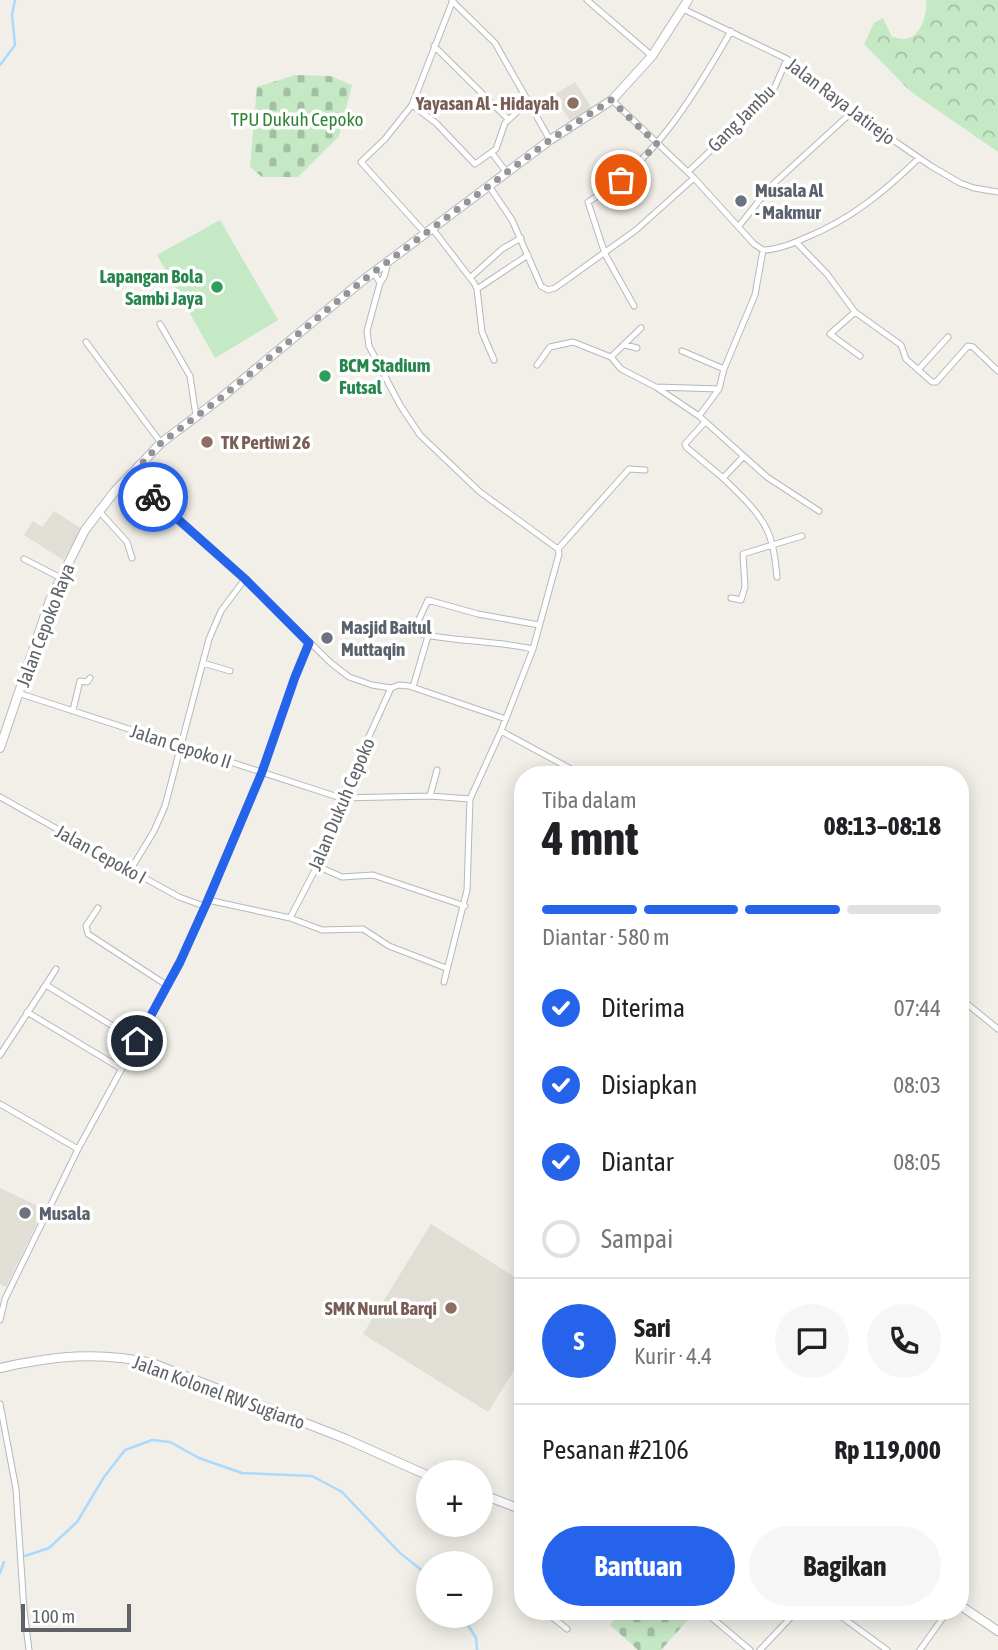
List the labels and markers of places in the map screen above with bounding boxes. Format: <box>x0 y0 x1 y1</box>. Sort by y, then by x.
place label: Yayasan Al - Hidayah <box>415 92 559 114</box>
marker: Yayasan Al - Hidayah <box>565 95 581 111</box>
pin <box>591 150 651 210</box>
place label: Musala Al - Makmur <box>755 179 824 223</box>
marker: Musala Al - Makmur <box>733 193 749 209</box>
place label: Lapangan Bola Sambi Jaya <box>100 265 203 309</box>
marker: Lapangan Bola Sambi Jaya <box>209 279 225 295</box>
place label: BCM Stadium Futsal <box>339 354 430 398</box>
marker: BCM Stadium Futsal <box>317 368 333 384</box>
place label: TK Pertiwi 26 <box>221 431 311 453</box>
marker: TK Pertiwi 26 <box>199 434 215 450</box>
place label: Masjid Baitul Muttaqin <box>341 616 432 660</box>
marker: Masjid Baitul Muttaqin <box>319 630 335 646</box>
pin <box>107 1011 167 1071</box>
place label: Musala <box>39 1202 90 1224</box>
marker: Musala <box>17 1205 33 1221</box>
place label: SMK Nurul Barqi <box>325 1297 437 1319</box>
marker: SMK Nurul Barqi <box>443 1300 459 1316</box>

